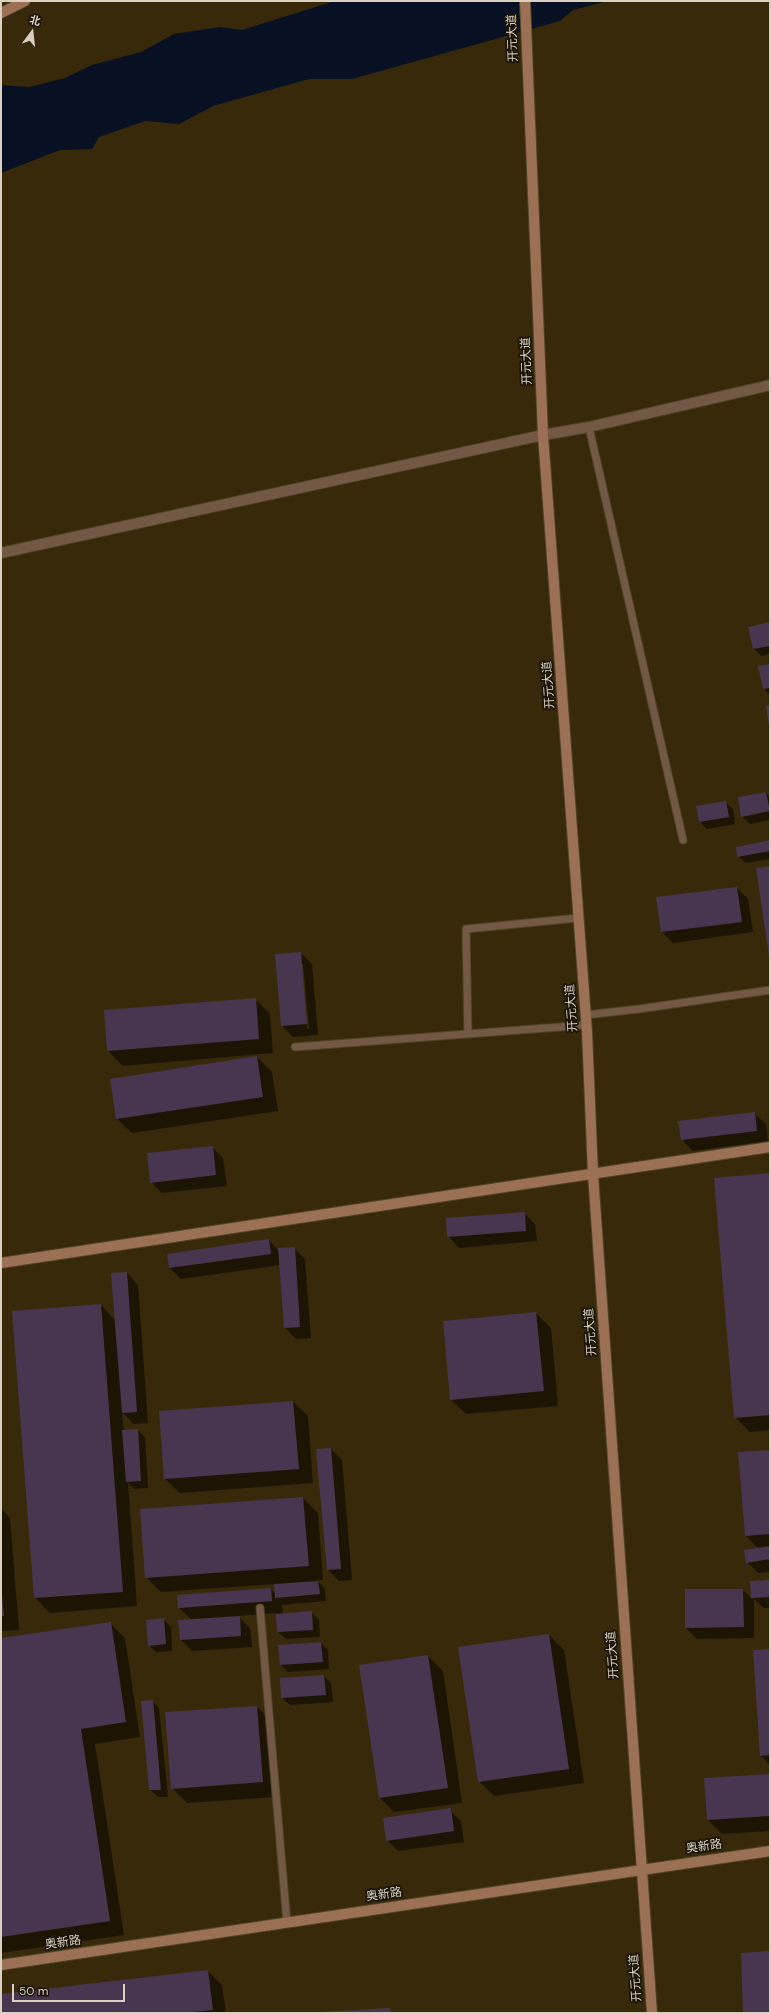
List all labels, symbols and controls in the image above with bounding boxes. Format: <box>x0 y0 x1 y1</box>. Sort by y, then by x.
north arrow <box>12 12 52 52</box>
text: 北 <box>28 12 42 29</box>
street label: 开元大道 <box>505 14 521 62</box>
street label: 开元大道 <box>519 337 535 385</box>
street label: 开元大道 <box>540 661 558 709</box>
street label: 开元大道 <box>563 984 581 1032</box>
street label: 开元大道 <box>582 1308 600 1356</box>
street label: 开元大道 <box>604 1631 622 1679</box>
street label: 奥新路 <box>685 1837 723 1857</box>
street label: 奥新路 <box>365 1885 403 1905</box>
street label: 奥新路 <box>44 1933 82 1953</box>
street label: 开元大道 <box>627 1954 645 2002</box>
scale bar <box>14 1976 127 2002</box>
text: 50 m <box>19 1983 48 1999</box>

